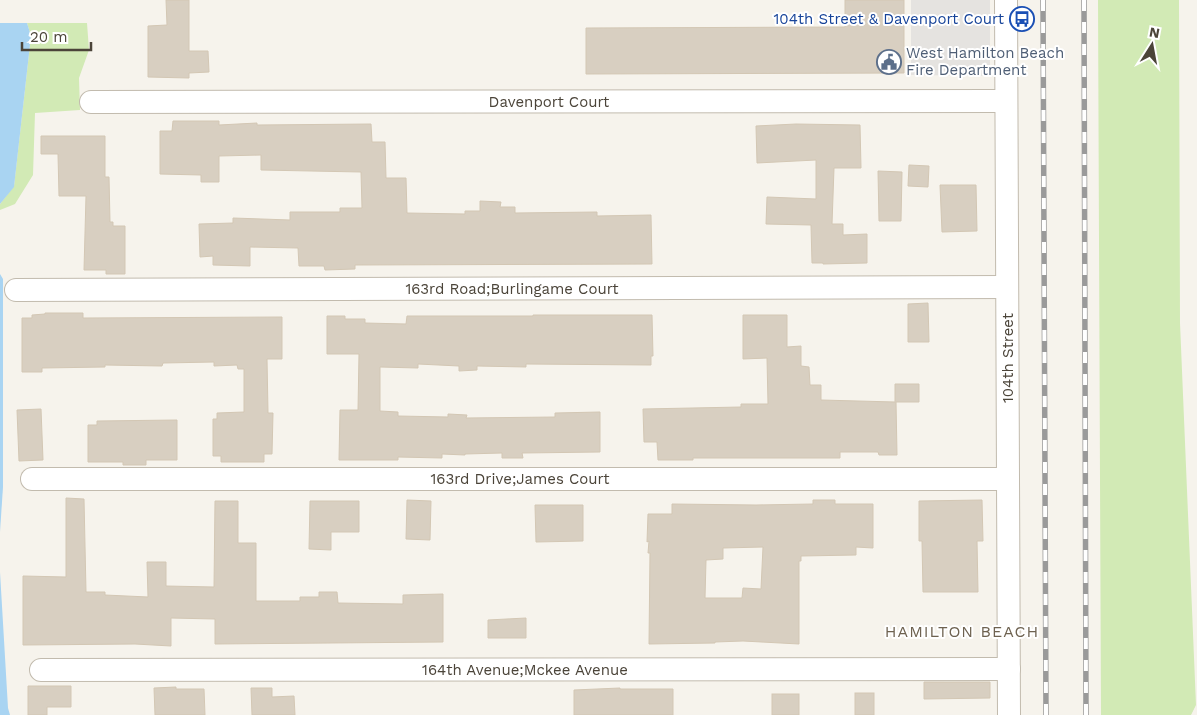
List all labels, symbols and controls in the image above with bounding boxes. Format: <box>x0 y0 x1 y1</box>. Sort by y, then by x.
bus stop icon: 104th Street & Davenport Court <box>1009 6 1035 32</box>
place label: 104th Street & Davenport Court <box>773 10 1005 28</box>
scale bar <box>22 20 91 52</box>
north arrow <box>1127 20 1177 70</box>
text: N <box>1148 23 1161 41</box>
text: 20 m <box>30 28 68 46</box>
place label: West Hamilton Beach Fire Department <box>906 44 1064 79</box>
public building icon: West Hamilton Beach Fire Department <box>876 49 902 75</box>
street label: Davenport Court <box>489 93 610 111</box>
street label: 163rd Road;Burlingame Court <box>405 280 619 298</box>
street label: 104th Street <box>999 312 1017 403</box>
street label: 163rd Drive;James Court <box>430 470 610 488</box>
district label: HAMILTON BEACH <box>885 622 1039 641</box>
street label: 164th Avenue;Mckee Avenue <box>422 661 628 679</box>

